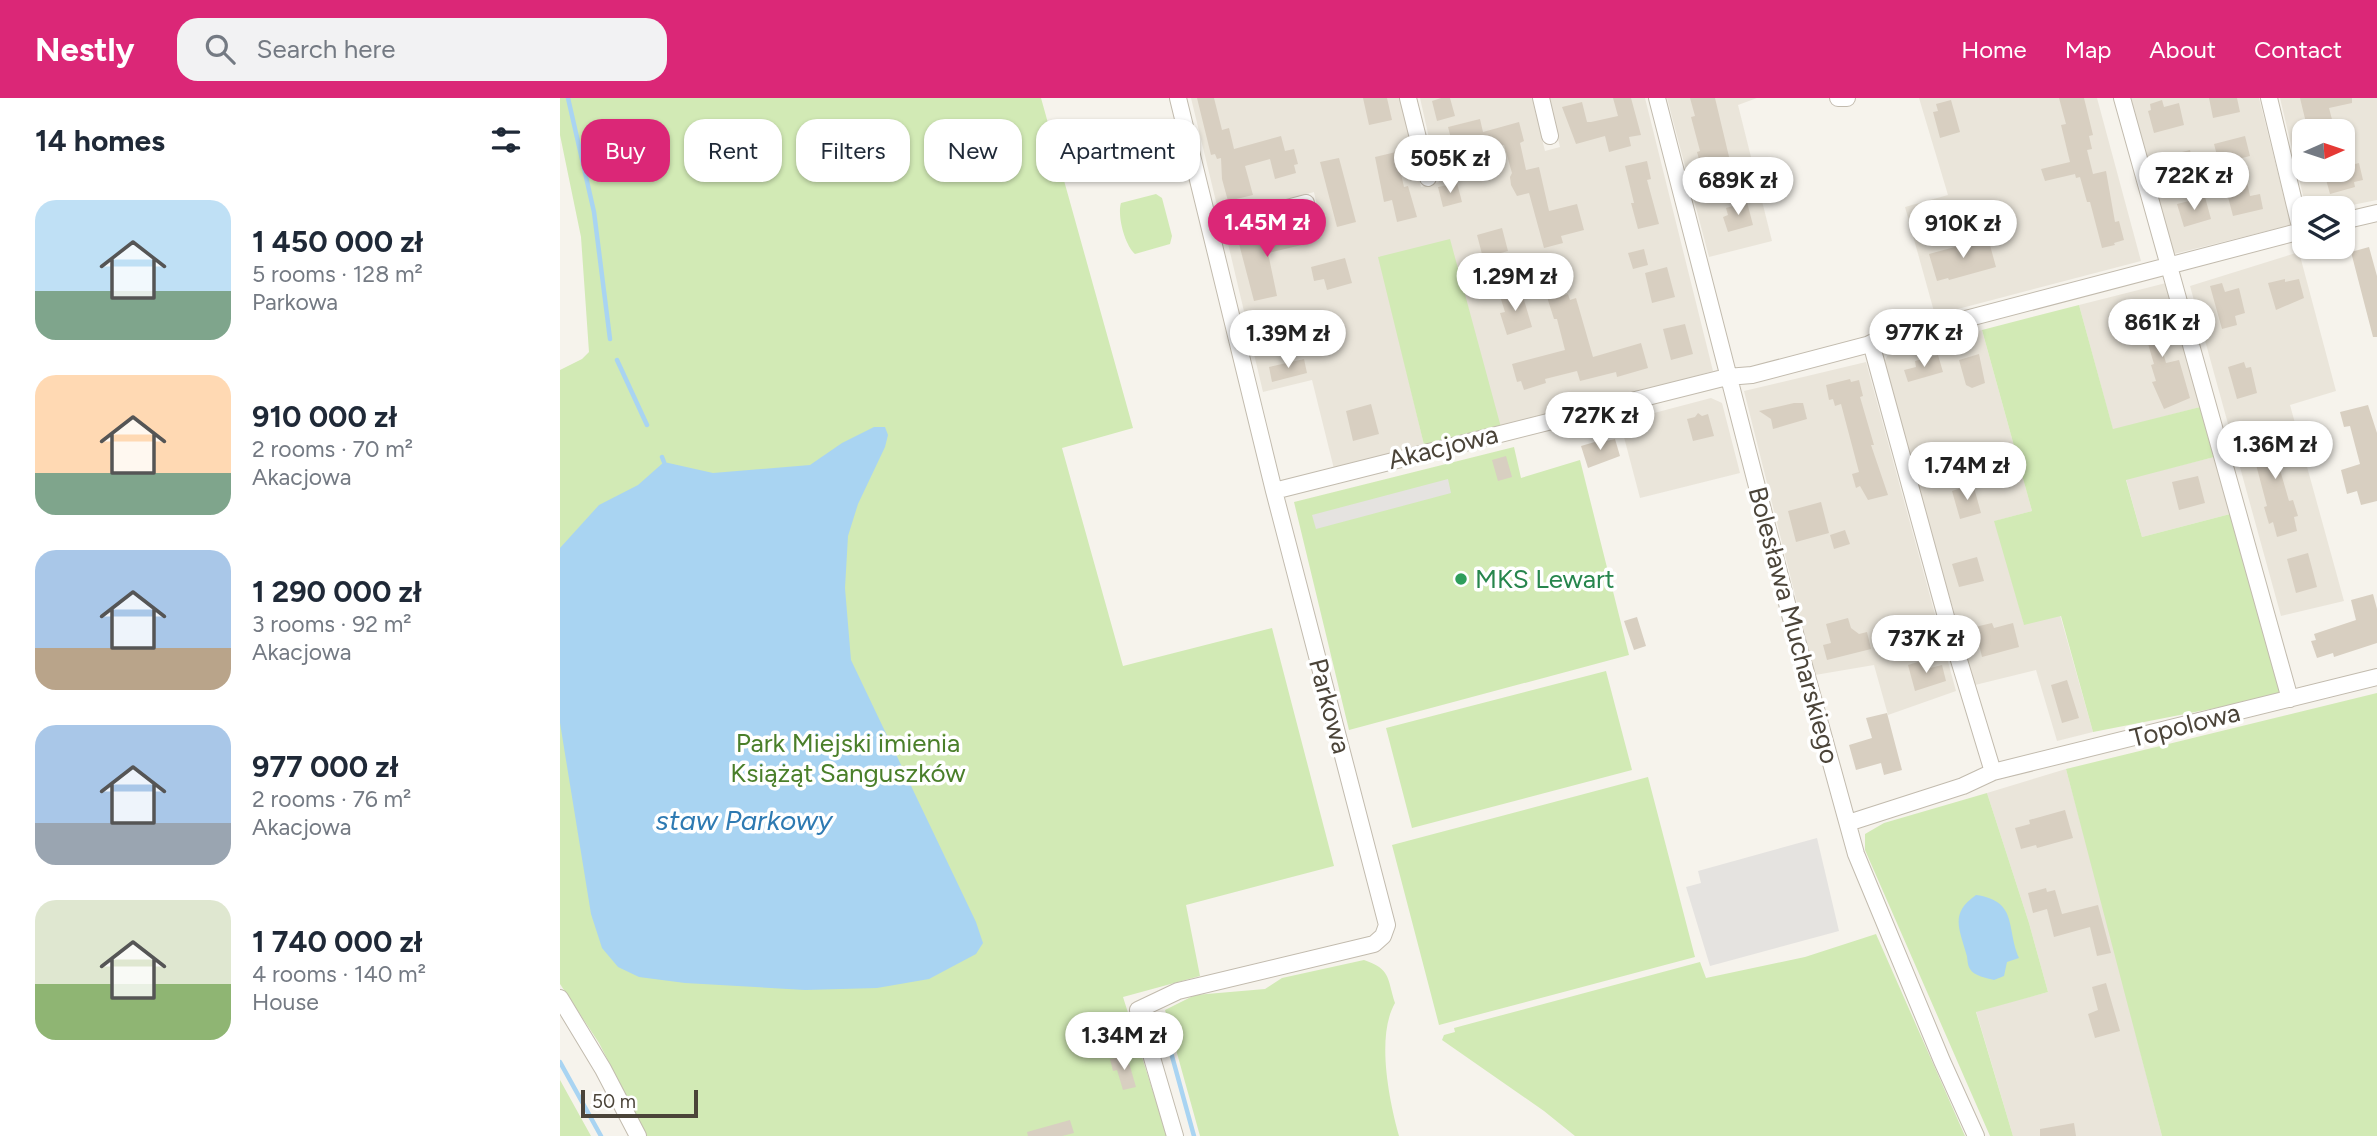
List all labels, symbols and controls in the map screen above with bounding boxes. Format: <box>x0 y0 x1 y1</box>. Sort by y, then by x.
search box <box>177 18 667 81</box>
text: Nestly <box>35 30 135 69</box>
icon: search <box>201 30 239 68</box>
text: Search here <box>257 33 395 65</box>
text: Home <box>1961 35 2027 64</box>
text: Map <box>2065 35 2111 64</box>
text: About <box>2149 35 2216 64</box>
text: Contact <box>2254 35 2342 64</box>
chip: Buy <box>581 119 670 182</box>
chip: Rent <box>684 119 782 182</box>
chip: Filters <box>796 119 910 182</box>
chip: New <box>924 119 1022 182</box>
chip: Apartment <box>1036 119 1200 182</box>
north arrow <box>2292 119 2356 182</box>
map controls <box>2292 119 2355 259</box>
icon: filters <box>487 121 525 159</box>
text: 14 homes <box>35 122 165 159</box>
pin: 505K zł <box>1385 136 1515 195</box>
text: 505K zł <box>1410 144 1490 172</box>
pin: 722K zł <box>2129 152 2259 212</box>
pin: 689K zł <box>1673 158 1803 217</box>
text: 722K zł <box>2155 161 2233 189</box>
text: 689K zł <box>1698 166 1778 194</box>
button: layers <box>2292 196 2355 259</box>
pin: 1.45M zł <box>1195 200 1339 259</box>
pin: 910K zł <box>1898 200 2028 260</box>
text: 1.45M zł <box>1224 208 1310 236</box>
text: 910K zł <box>1925 209 2001 237</box>
text: 1 450 000 zł <box>252 223 423 260</box>
icon: home <box>91 228 175 312</box>
pin: 1.29M zł <box>1443 254 1587 313</box>
text: 5 rooms · 128 m² <box>252 260 423 288</box>
text: 1.29M zł <box>1473 262 1557 290</box>
text: Parkowa <box>252 288 338 316</box>
pin: 861K zł <box>2097 300 2227 359</box>
text: 861K zł <box>2124 308 2200 336</box>
pin: 1.39M zł <box>1216 310 1360 370</box>
pin: 977K zł <box>1859 310 1989 369</box>
text: 977K zł <box>1885 318 1963 346</box>
text: 1.39M zł <box>1246 319 1330 347</box>
pin: 727K zł <box>1535 392 1665 452</box>
text: 910 000 zł <box>252 398 397 435</box>
text: 727K zł <box>1561 401 1639 429</box>
icon: home <box>91 403 175 487</box>
street label: Akacjowa <box>1385 418 1501 476</box>
pin: 1.36M zł <box>2203 422 2347 481</box>
text: 1.36M zł <box>2233 430 2317 458</box>
text: 2 rooms · 70 m² <box>252 435 413 463</box>
pin: 1.74M zł <box>1895 442 2039 502</box>
text: 1.74M zł <box>1924 451 2010 479</box>
text: Akacjowa <box>252 463 351 491</box>
street label: Bolesława Mucharskiego <box>1742 483 1846 767</box>
place label: MKS Lewart <box>1475 563 1615 595</box>
marker: MKS Lewart <box>1453 571 1469 587</box>
text: 1 290 000 zł <box>252 573 422 610</box>
icon: home <box>91 578 175 662</box>
text: 3 rooms · 92 m² <box>252 610 412 638</box>
pin: 737K zł <box>1861 616 1991 675</box>
text: 737K zł <box>1888 624 1964 652</box>
text: Akacjowa <box>252 638 351 666</box>
street label: Parkowa <box>1302 655 1358 757</box>
street label: Topolowa <box>2127 696 2243 754</box>
park label: Park Miejski imienia Książąt Sanguszków <box>730 727 966 789</box>
text: 977 000 zł <box>252 748 398 785</box>
icon: home <box>91 753 175 837</box>
text: 2 rooms · 76 m² <box>252 785 411 813</box>
water label: staw Parkowy <box>655 803 834 837</box>
text: Akacjowa <box>252 813 351 841</box>
text: 1 740 000 zł <box>252 923 422 960</box>
icon: home <box>91 928 175 1012</box>
text: 4 rooms · 140 m² <box>252 960 426 988</box>
text: House <box>252 988 319 1016</box>
pin: 1.34M zł <box>1052 1012 1196 1072</box>
text: 1.34M zł <box>1081 1021 1167 1049</box>
scale bar <box>581 1087 698 1119</box>
text: 50 m <box>592 1090 636 1113</box>

